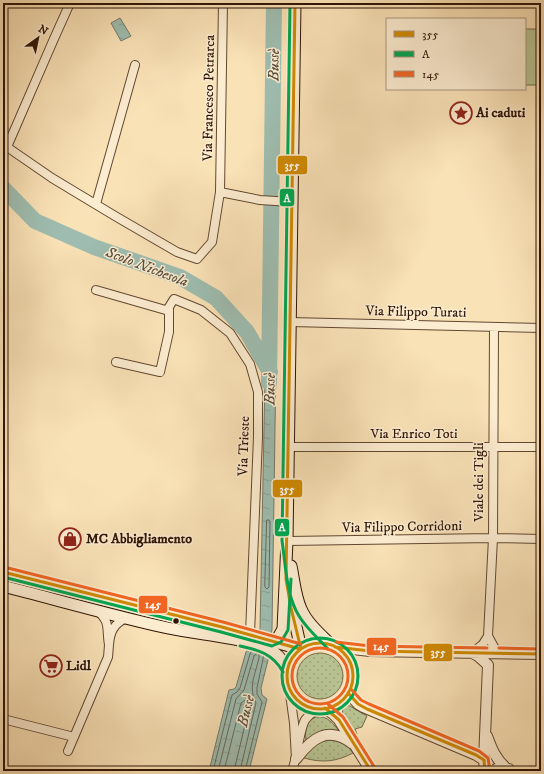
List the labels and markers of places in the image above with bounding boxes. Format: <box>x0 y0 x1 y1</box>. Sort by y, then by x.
place icon: Ai caduti <box>448 100 474 126</box>
place label: Ai caduti <box>475 104 526 122</box>
shop icon: MC Abbigliamento <box>57 526 83 552</box>
place label: MC Abbigliamento <box>86 530 192 548</box>
unlabelled marker <box>171 616 181 626</box>
supermarket icon: Lidl <box>38 653 64 679</box>
place label: Lidl <box>66 657 92 675</box>

